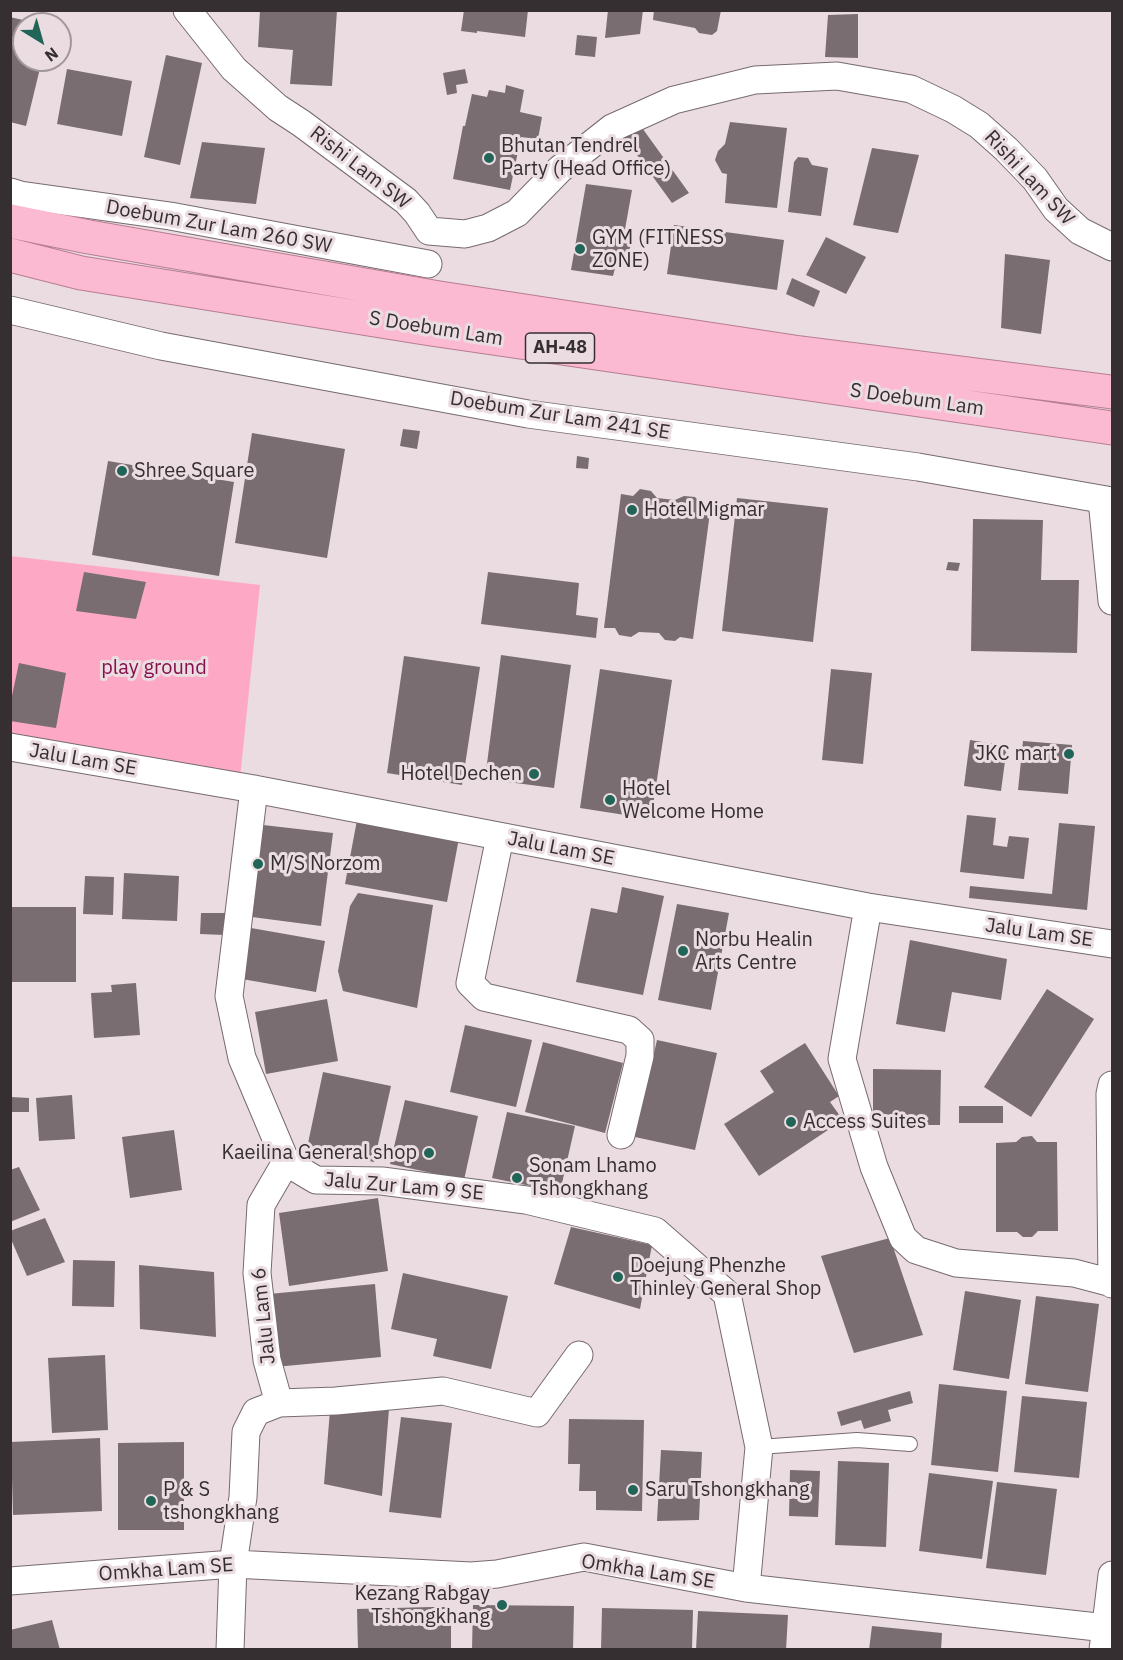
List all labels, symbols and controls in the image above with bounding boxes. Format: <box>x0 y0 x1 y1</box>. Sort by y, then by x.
north arrow <box>12 12 72 72</box>
text: N <box>41 43 62 66</box>
street label: Rishi Lam SW <box>305 121 415 215</box>
street label: Rishi Lam SW <box>979 126 1079 230</box>
place label: Bhutan Tendrel Party (Head Office) <box>501 134 671 181</box>
marker: Bhutan Tendrel Party (Head Office) <box>482 151 496 165</box>
street label: Doebum Zur Lam 260 SW <box>104 195 334 259</box>
place label: GYM (FITNESS ZONE) <box>592 226 724 273</box>
marker: GYM (FITNESS ZONE) <box>573 242 587 256</box>
street label: S Doebum Lam <box>367 307 505 351</box>
road number: AH-48 <box>526 333 594 363</box>
street label: S Doebum Lam <box>848 379 986 421</box>
street label: Doebum Zur Lam 241 SE <box>448 387 672 445</box>
place label: Shree Square <box>134 459 254 483</box>
marker: Shree Square <box>115 464 129 478</box>
place label: Hotel Migmar <box>644 498 765 522</box>
marker: Hotel Migmar <box>625 503 639 517</box>
park label: play ground <box>101 656 207 680</box>
street label: Jalu Lam SE <box>27 739 139 781</box>
place label: JKC mart <box>975 742 1057 766</box>
marker: JKC mart <box>1062 747 1076 761</box>
place label: Hotel Dechen <box>400 762 522 786</box>
marker: Hotel Dechen <box>527 767 541 781</box>
place label: Hotel Welcome Home <box>622 777 764 824</box>
marker: Hotel Welcome Home <box>603 793 617 807</box>
street label: Jalu Lam SE <box>505 827 617 871</box>
place label: M/S Norzom <box>270 852 380 876</box>
marker: M/S Norzom <box>251 857 265 871</box>
street label: Jalu Lam SE <box>984 914 1094 952</box>
place label: Norbu Healin Arts Centre <box>695 928 813 975</box>
marker: Norbu Healin Arts Centre <box>676 944 690 958</box>
place label: Access Suites <box>803 1110 926 1134</box>
marker: Access Suites <box>784 1115 798 1129</box>
place label: Kaeilina General shop <box>222 1141 417 1165</box>
marker: Kaeilina General shop <box>422 1146 436 1160</box>
place label: Sonam Lhamo Tshongkhang <box>529 1154 657 1201</box>
street label: Jalu Zur Lam 9 SE <box>323 1168 485 1206</box>
marker: Sonam Lhamo Tshongkhang <box>510 1171 524 1185</box>
place label: Doejung Phenzhe Thinley General Shop <box>630 1254 821 1301</box>
street label: Jalu Lam 6 <box>247 1266 281 1366</box>
marker: Doejung Phenzhe Thinley General Shop <box>611 1270 625 1284</box>
place label: P & S tshongkhang <box>163 1478 279 1525</box>
place label: Saru Tshongkhang <box>645 1478 809 1502</box>
marker: Saru Tshongkhang <box>626 1483 640 1497</box>
marker: P & S tshongkhang <box>144 1494 158 1508</box>
street label: Omkha Lam SE <box>579 1550 717 1594</box>
street label: Omkha Lam SE <box>98 1553 234 1587</box>
place label: Kezang Rabgay Tshongkhang <box>354 1582 490 1629</box>
marker: Kezang Rabgay Tshongkhang <box>495 1598 509 1612</box>

